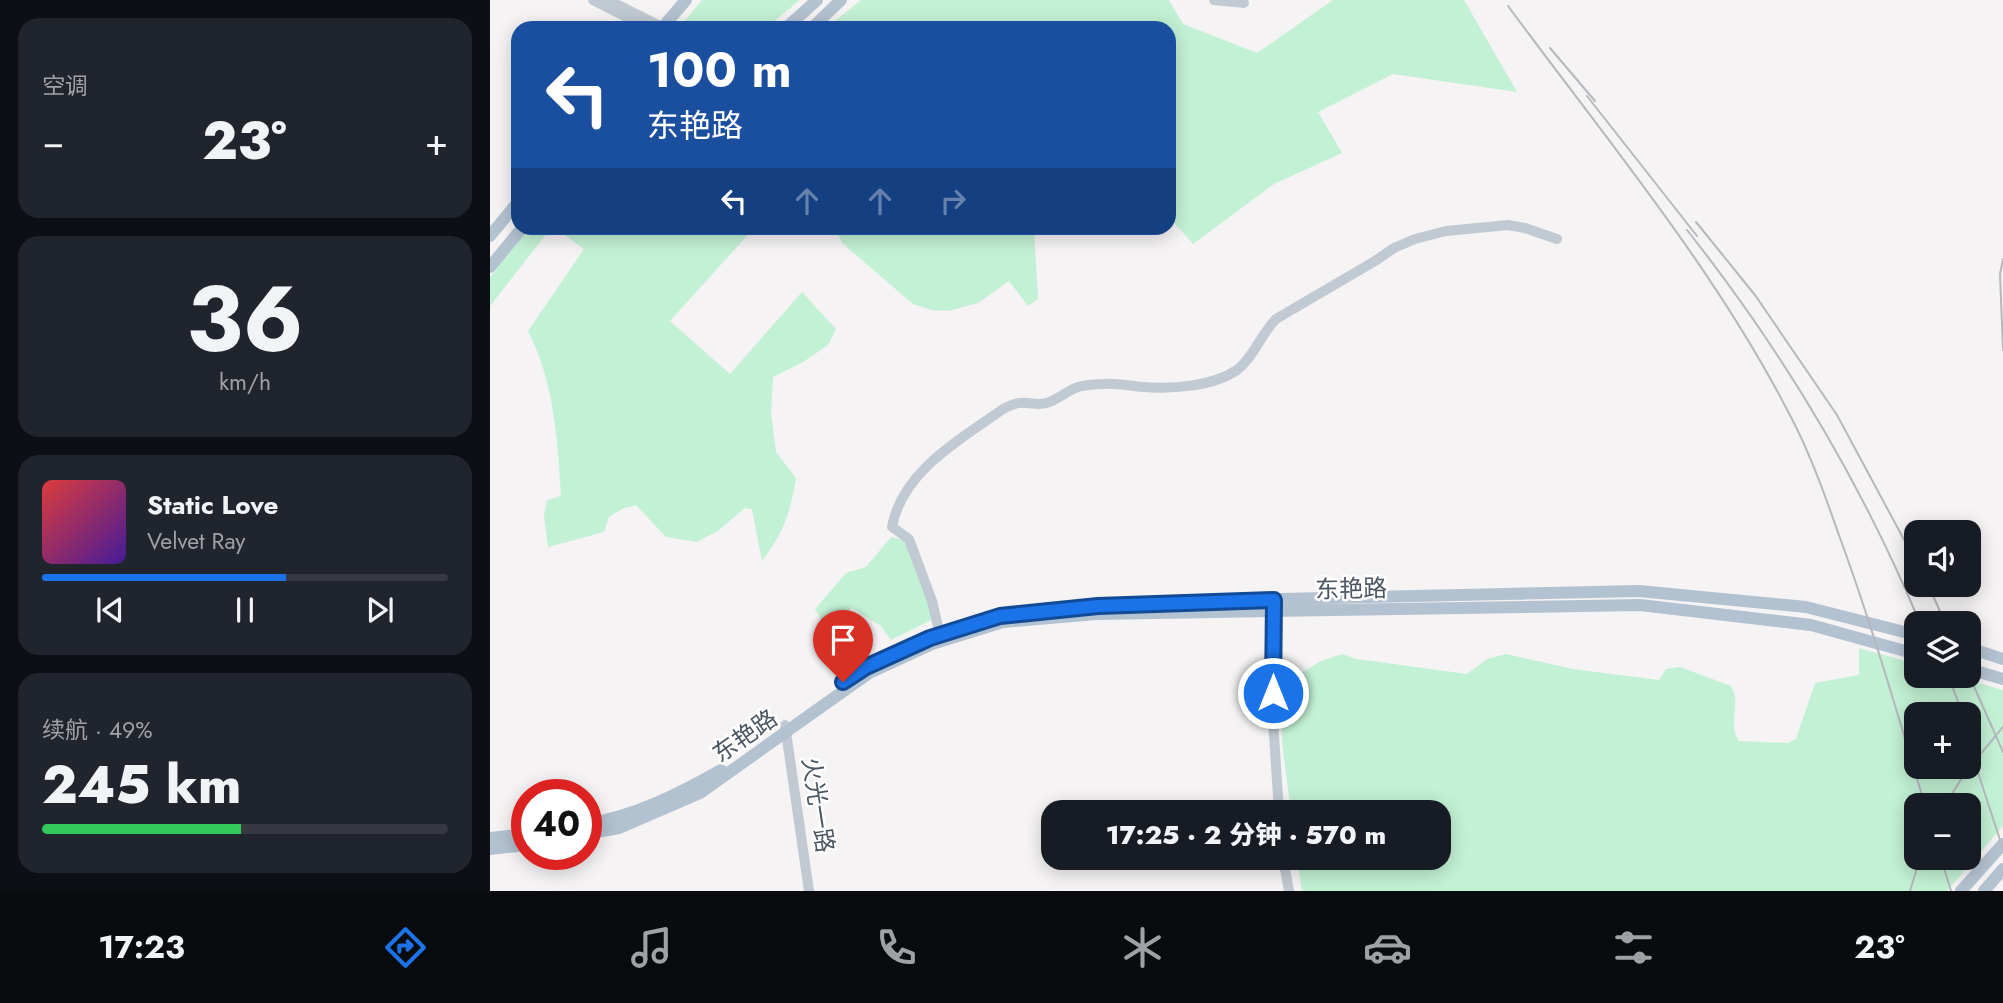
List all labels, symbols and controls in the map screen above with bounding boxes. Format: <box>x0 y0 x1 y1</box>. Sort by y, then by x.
text: 100 m <box>647 35 792 105</box>
icon: left <box>532 49 623 140</box>
text: 空调 <box>42 69 88 103</box>
text: 23° <box>202 103 287 179</box>
text: 东艳路 <box>647 103 743 149</box>
text: − <box>42 114 64 169</box>
text: + <box>425 114 448 169</box>
icon: left <box>715 182 753 220</box>
icon: ahead <box>788 182 826 220</box>
icon: ahead <box>861 182 899 220</box>
icon: right <box>934 182 972 220</box>
text: 36 <box>186 254 304 385</box>
text: km/h <box>219 365 271 399</box>
text: Static Love <box>147 486 279 524</box>
map controls <box>1904 520 1981 870</box>
button: sound <box>1904 520 1981 597</box>
text: Velvet Ray <box>147 524 245 558</box>
street label: 东艳路 <box>1315 570 1387 607</box>
icon: previous <box>91 591 129 629</box>
icon: pause <box>226 591 264 629</box>
icon: next <box>361 591 399 629</box>
pin <box>813 610 873 682</box>
button: layers <box>1904 611 1981 688</box>
icon: arrive <box>824 621 862 659</box>
position arrow <box>1236 656 1310 730</box>
street label: 东艳路 <box>705 701 784 771</box>
button: + <box>1904 702 1981 779</box>
text: 续航 · 49% <box>42 713 153 747</box>
text: 245 km <box>42 747 241 823</box>
street label: 火光一路 <box>794 755 843 855</box>
speed limit sign: 40 <box>511 779 602 870</box>
button: − <box>1904 793 1981 870</box>
text: 17:25 · 2 分钟 · 570 m <box>1106 816 1386 854</box>
icon: directions <box>381 923 430 972</box>
icon: music <box>627 923 676 972</box>
icon: phone <box>872 923 921 972</box>
icon: climate <box>1118 923 1167 972</box>
icon: car <box>1363 923 1412 972</box>
icon: filters <box>1609 923 1658 972</box>
text: 17:23 <box>98 924 185 970</box>
text: 23° <box>1854 924 1905 970</box>

